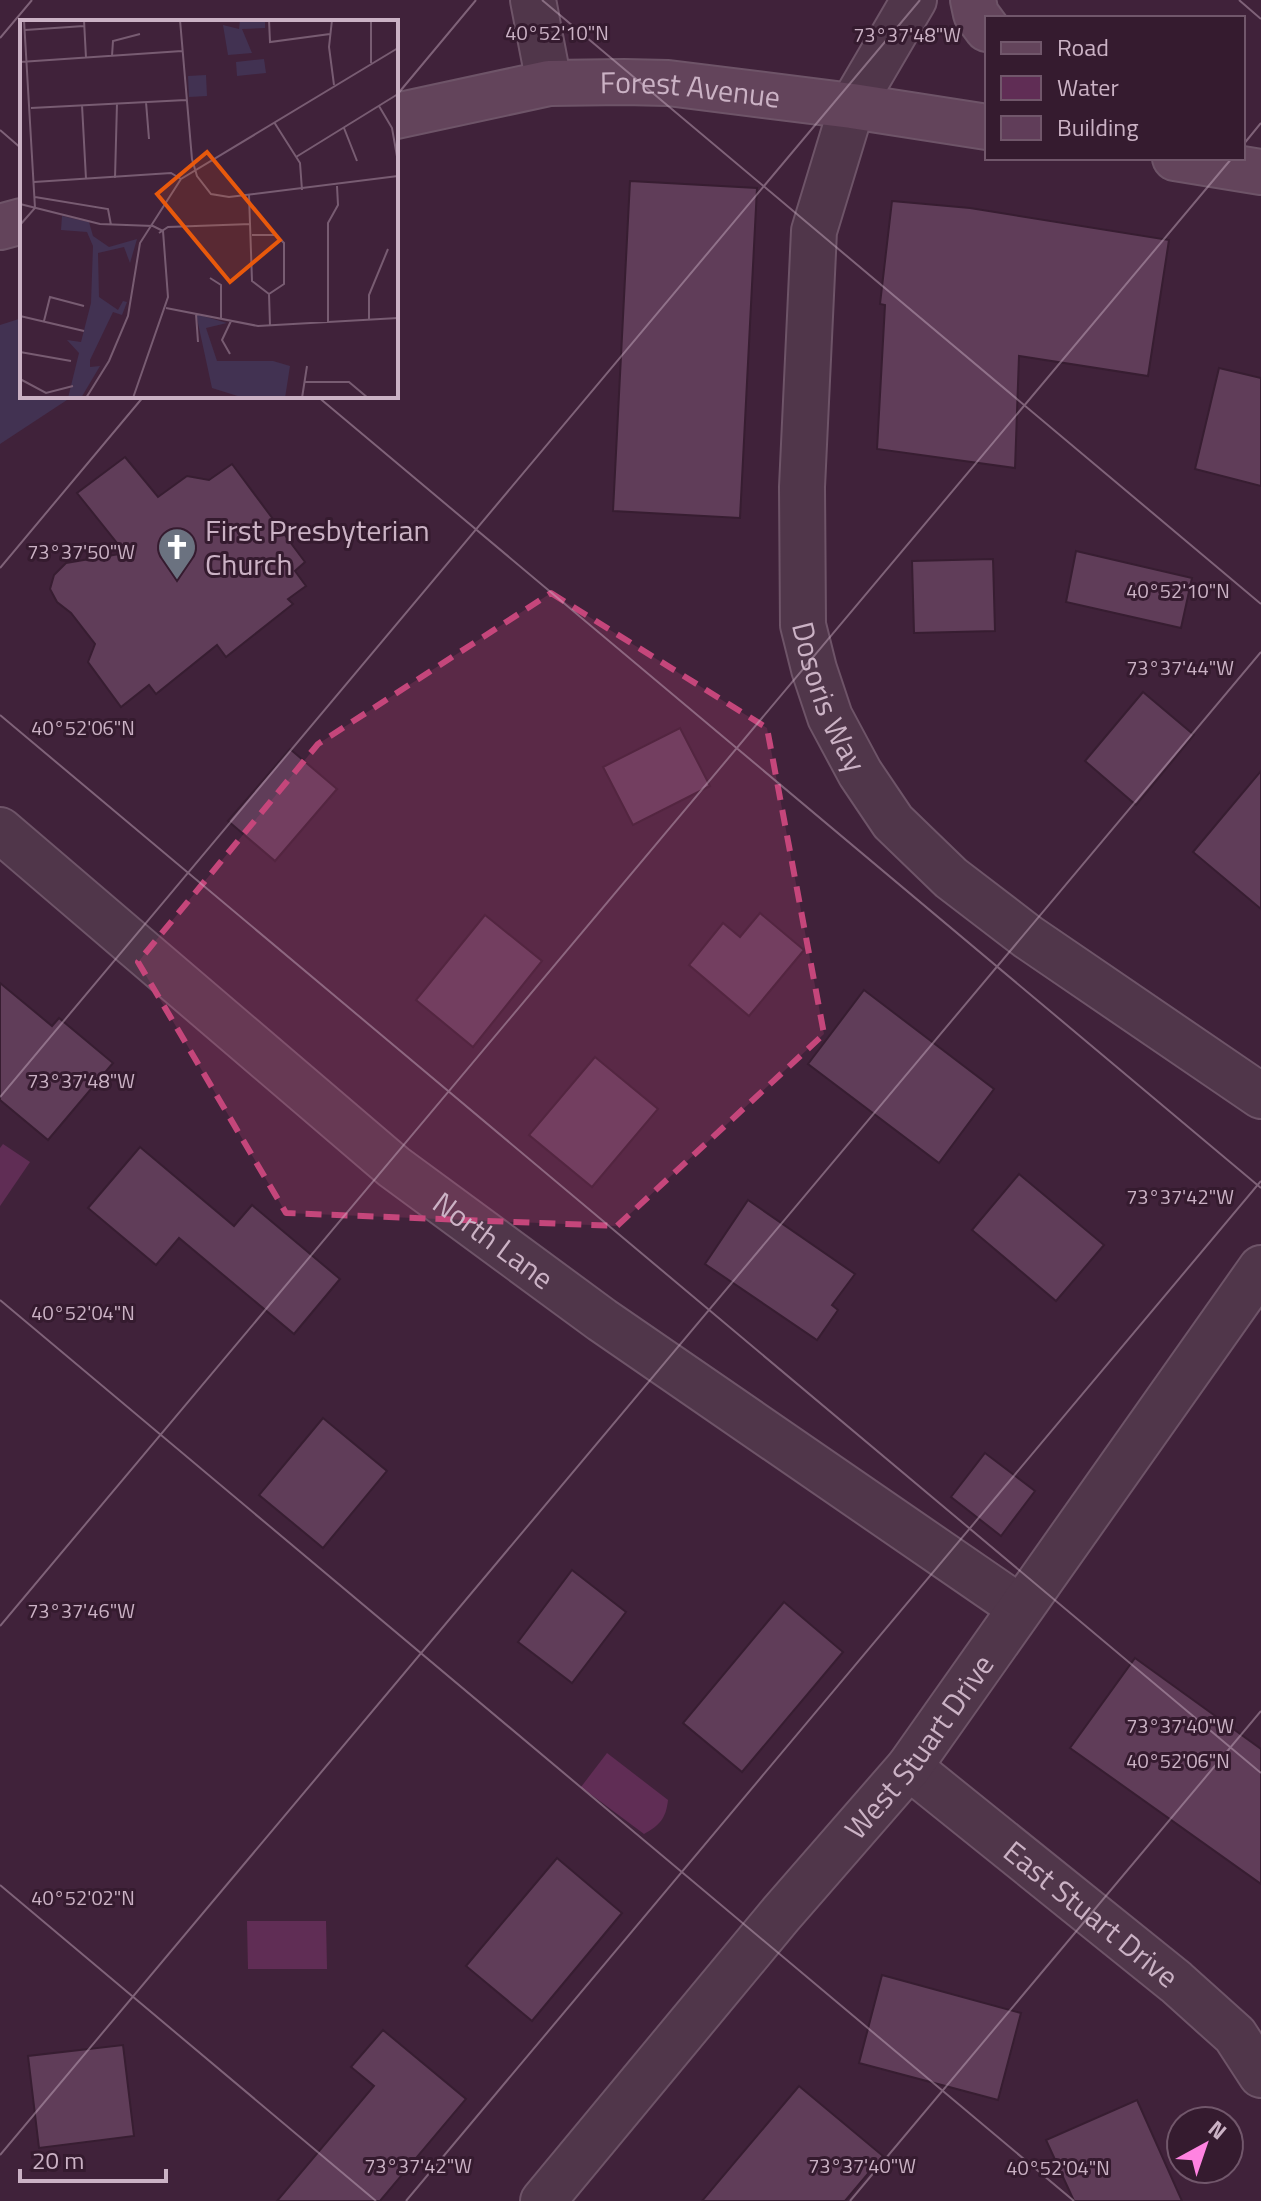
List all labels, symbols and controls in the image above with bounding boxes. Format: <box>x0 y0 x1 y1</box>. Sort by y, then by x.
legend <box>985 16 1245 160</box>
text: 40°52'10"N <box>505 17 609 48</box>
text: 73°37'48"W <box>853 19 961 50</box>
inset map <box>20 20 398 398</box>
text: Road <box>1057 29 1109 65</box>
street label: Forest Avenue <box>600 59 783 120</box>
text: Water <box>1057 69 1119 105</box>
text: Building <box>1057 109 1139 145</box>
place label: First Presbyterian Church <box>205 507 430 587</box>
church icon: First Presbyterian Church <box>156 526 198 581</box>
text: 73°37'50"W <box>27 536 135 567</box>
text: 40°52'10"N <box>1126 575 1230 606</box>
street label: Dosoris Way <box>780 617 878 780</box>
text: 73°37'44"W <box>1126 652 1234 683</box>
text: 40°52'06"N <box>31 712 135 743</box>
text: 73°37'48"W <box>27 1065 135 1096</box>
street label: North Lane <box>423 1180 564 1300</box>
text: 73°37'42"W <box>1126 1181 1234 1212</box>
text: 40°52'04"N <box>31 1297 135 1328</box>
text: 73°37'46"W <box>27 1595 135 1626</box>
street label: West Stuart Drive <box>833 1644 1005 1849</box>
text: 73°37'40"W <box>1126 1710 1234 1741</box>
text: 40°52'06"N <box>1126 1745 1230 1776</box>
street label: East Stuart Drive <box>994 1829 1189 1999</box>
text: 40°52'02"N <box>31 1882 135 1913</box>
north arrow <box>1165 2105 1245 2185</box>
text: N <box>1201 2112 1235 2148</box>
scale bar <box>20 2133 166 2183</box>
text: 20 m <box>32 2142 84 2178</box>
text: 73°37'42"W <box>364 2150 472 2181</box>
text: 73°37'40"W <box>808 2150 916 2181</box>
text: 40°52'04"N <box>1006 2152 1110 2183</box>

